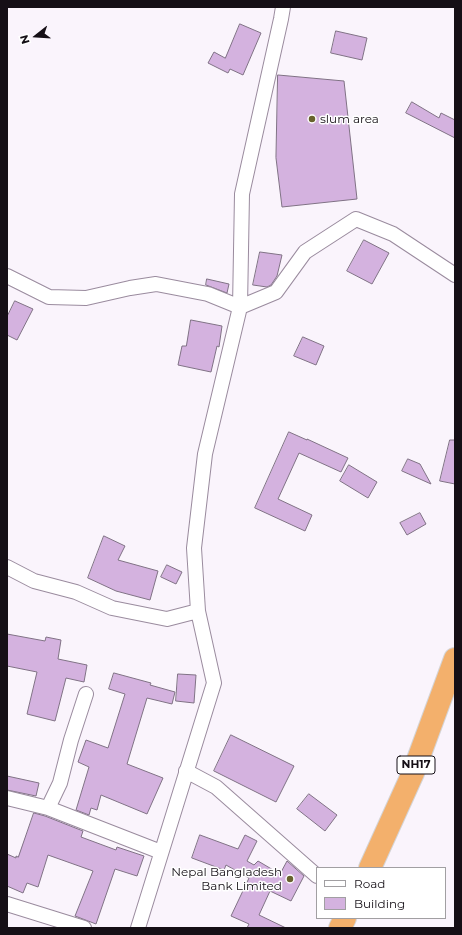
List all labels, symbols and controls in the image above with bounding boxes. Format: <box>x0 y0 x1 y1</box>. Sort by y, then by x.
north arrow <box>16 16 56 56</box>
text: N <box>17 33 33 46</box>
place label: slum area <box>320 112 379 126</box>
marker: slum area <box>307 114 317 124</box>
road number: NH17 <box>397 756 435 774</box>
place label: Nepal Bangladesh Bank Limited <box>171 865 282 893</box>
legend <box>316 867 446 919</box>
marker: Nepal Bangladesh Bank Limited <box>285 874 295 884</box>
text: Road <box>354 876 385 891</box>
text: Building <box>354 896 405 911</box>

